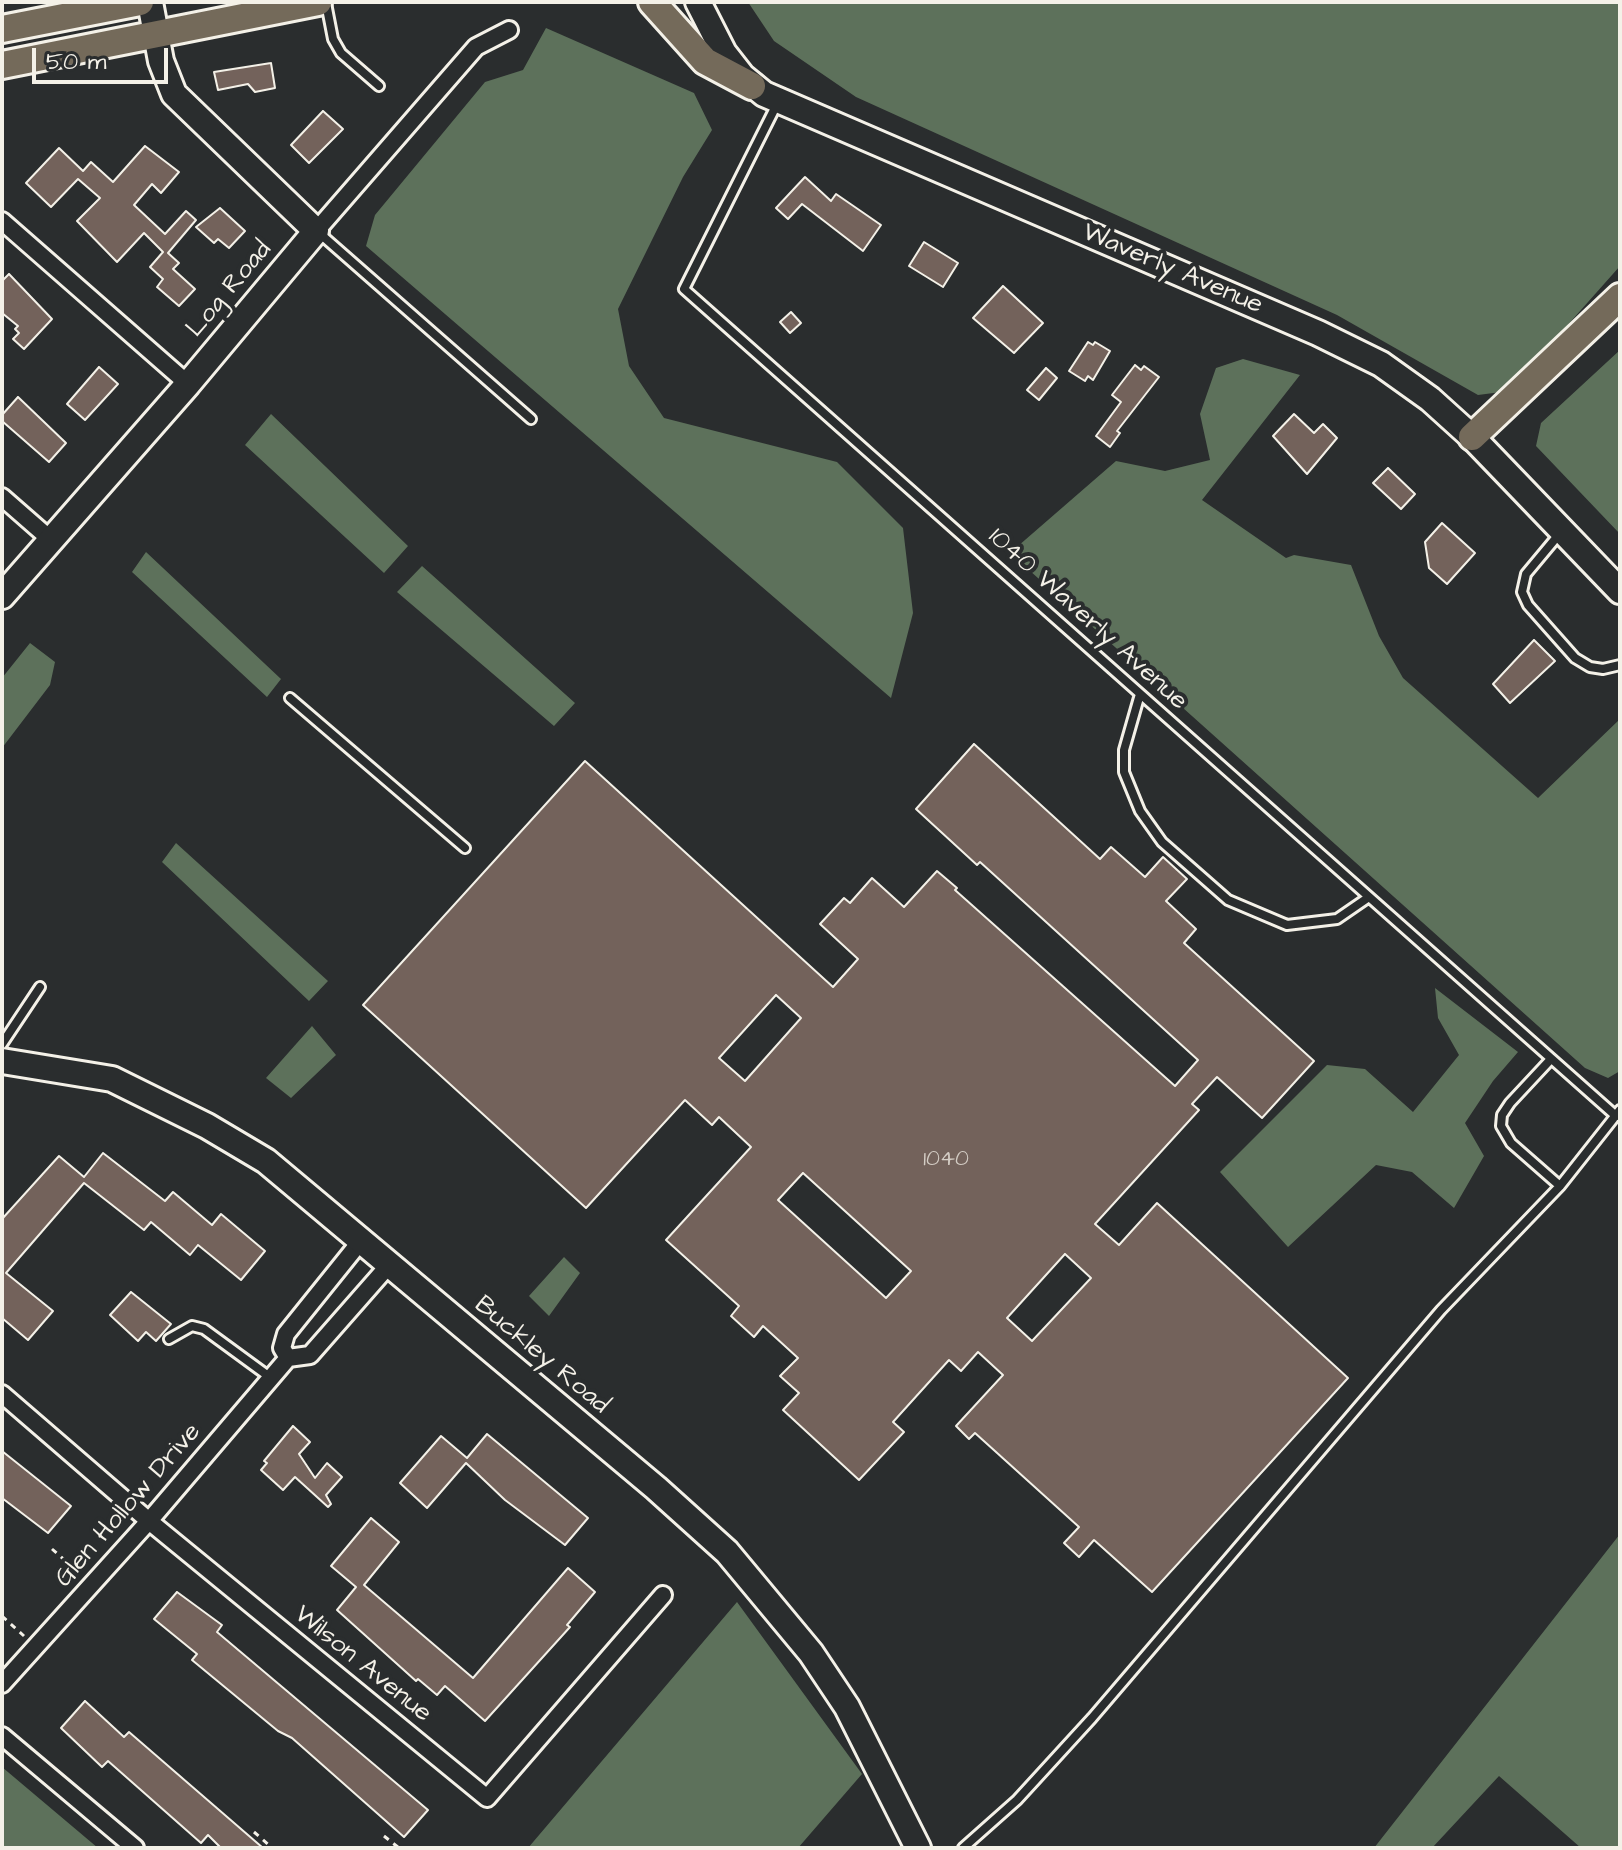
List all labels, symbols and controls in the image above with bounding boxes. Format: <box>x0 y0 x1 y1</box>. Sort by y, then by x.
scale bar <box>36 32 172 82</box>
text: 50 m <box>46 45 106 79</box>
street label: Waverly Avenue <box>1077 218 1267 322</box>
street label: Log Road <box>181 235 279 345</box>
street label: 1040 Waverly Avenue <box>981 522 1193 718</box>
house number: 1040 <box>923 1147 969 1173</box>
street label: Buckley Road <box>467 1290 615 1422</box>
street label: Glen Hollow Drive <box>49 1418 209 1594</box>
street label: Wilson Avenue <box>287 1600 437 1730</box>

